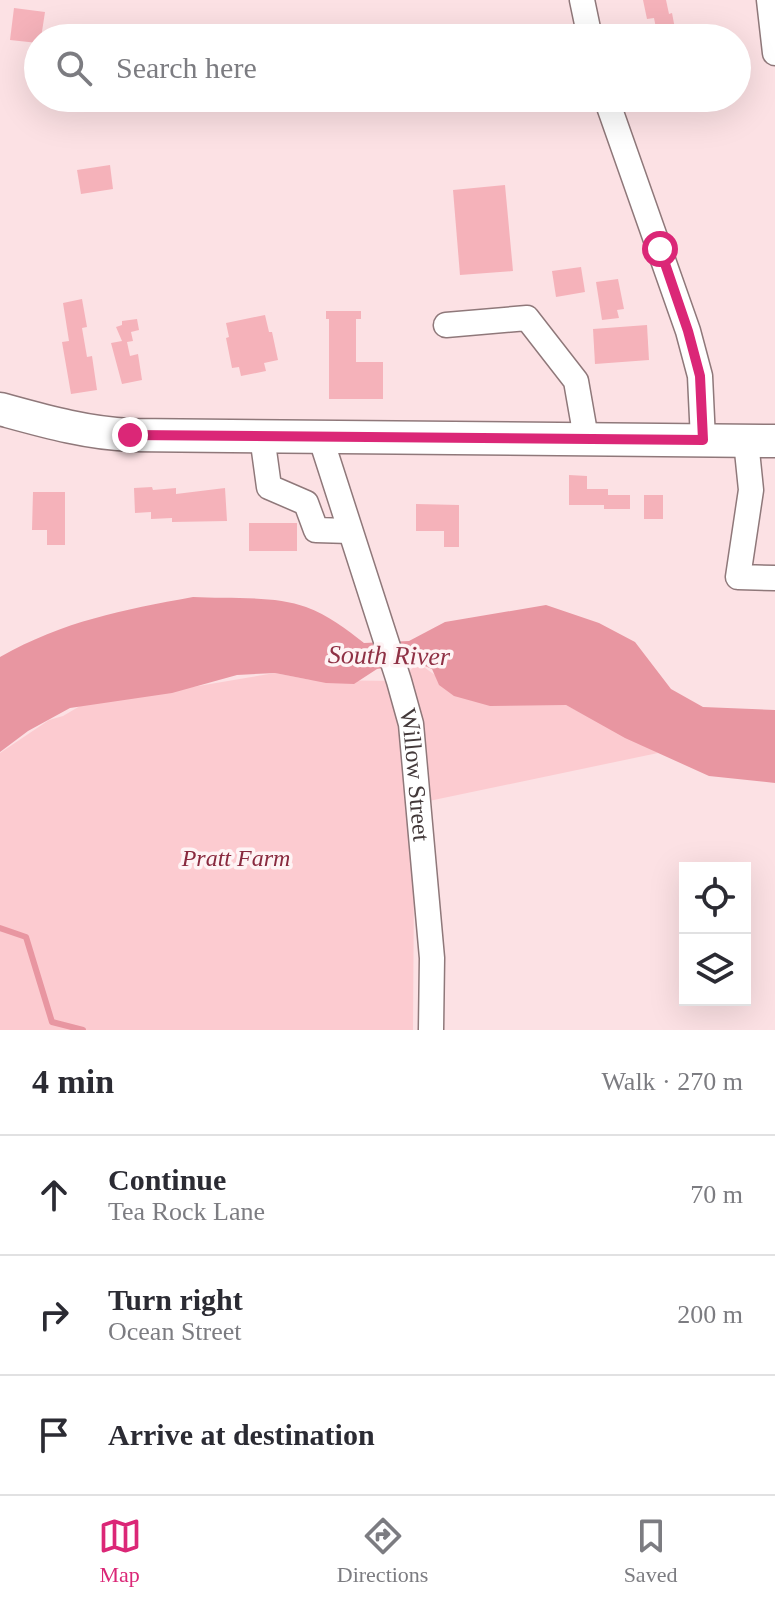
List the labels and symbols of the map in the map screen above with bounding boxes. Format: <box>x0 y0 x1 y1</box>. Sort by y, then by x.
route start <box>642 231 678 267</box>
route end <box>112 417 148 453</box>
water label: South River <box>328 640 451 671</box>
street label: Willow Street <box>394 706 434 843</box>
park label: Pratt Farm <box>181 845 290 871</box>

